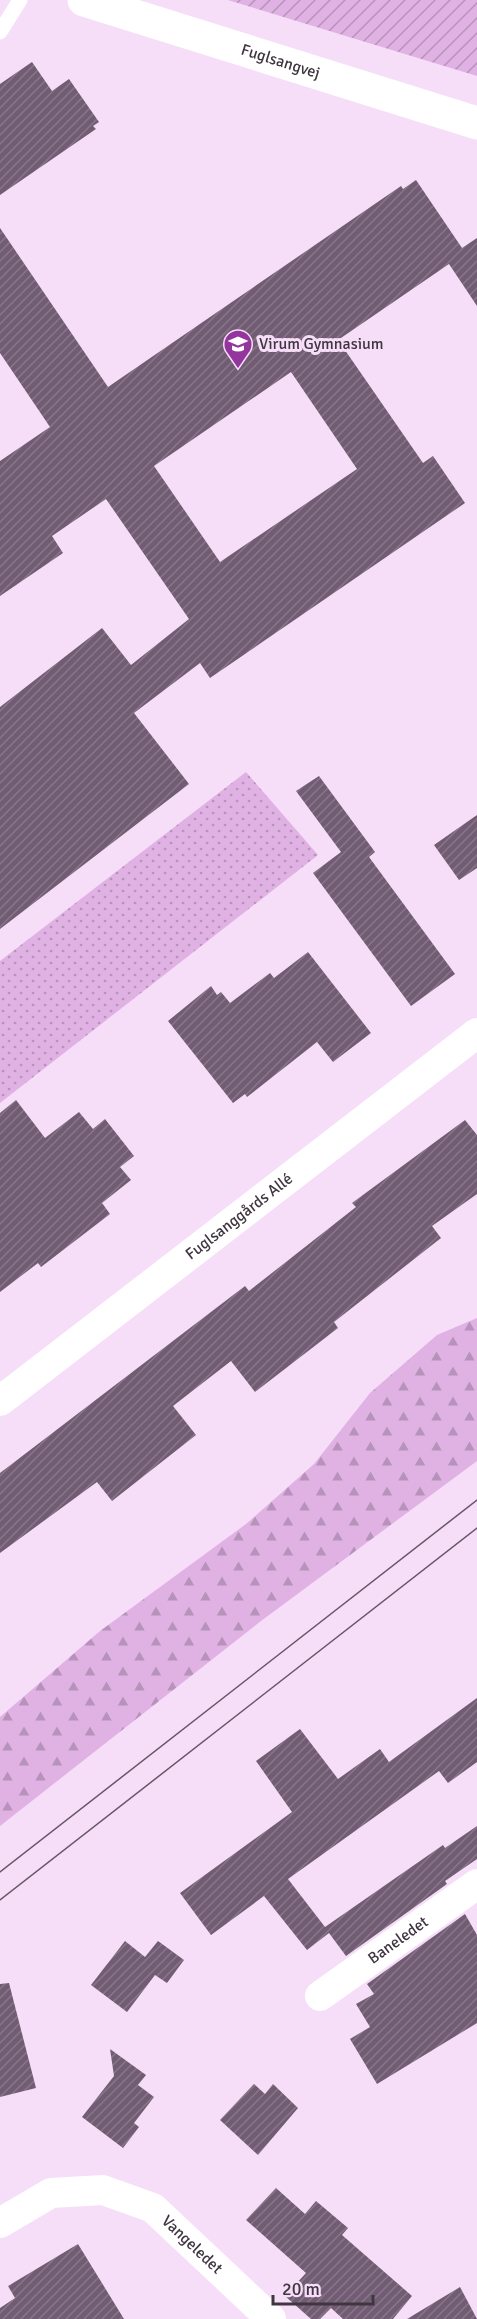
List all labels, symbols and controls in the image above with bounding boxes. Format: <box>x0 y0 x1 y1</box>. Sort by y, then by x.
street label: Fuglsangvej <box>239 40 323 83</box>
school or university icon: Virum Gymnasium <box>222 328 254 370</box>
place label: Virum Gymnasium <box>259 334 384 354</box>
street label: Fuglsanggårds Allé <box>181 1169 297 1264</box>
street label: Baneledet <box>364 1912 432 1968</box>
street label: Vangeledet <box>157 2211 227 2279</box>
scale bar <box>273 2268 374 2306</box>
text: 20 m <box>282 2278 320 2300</box>

